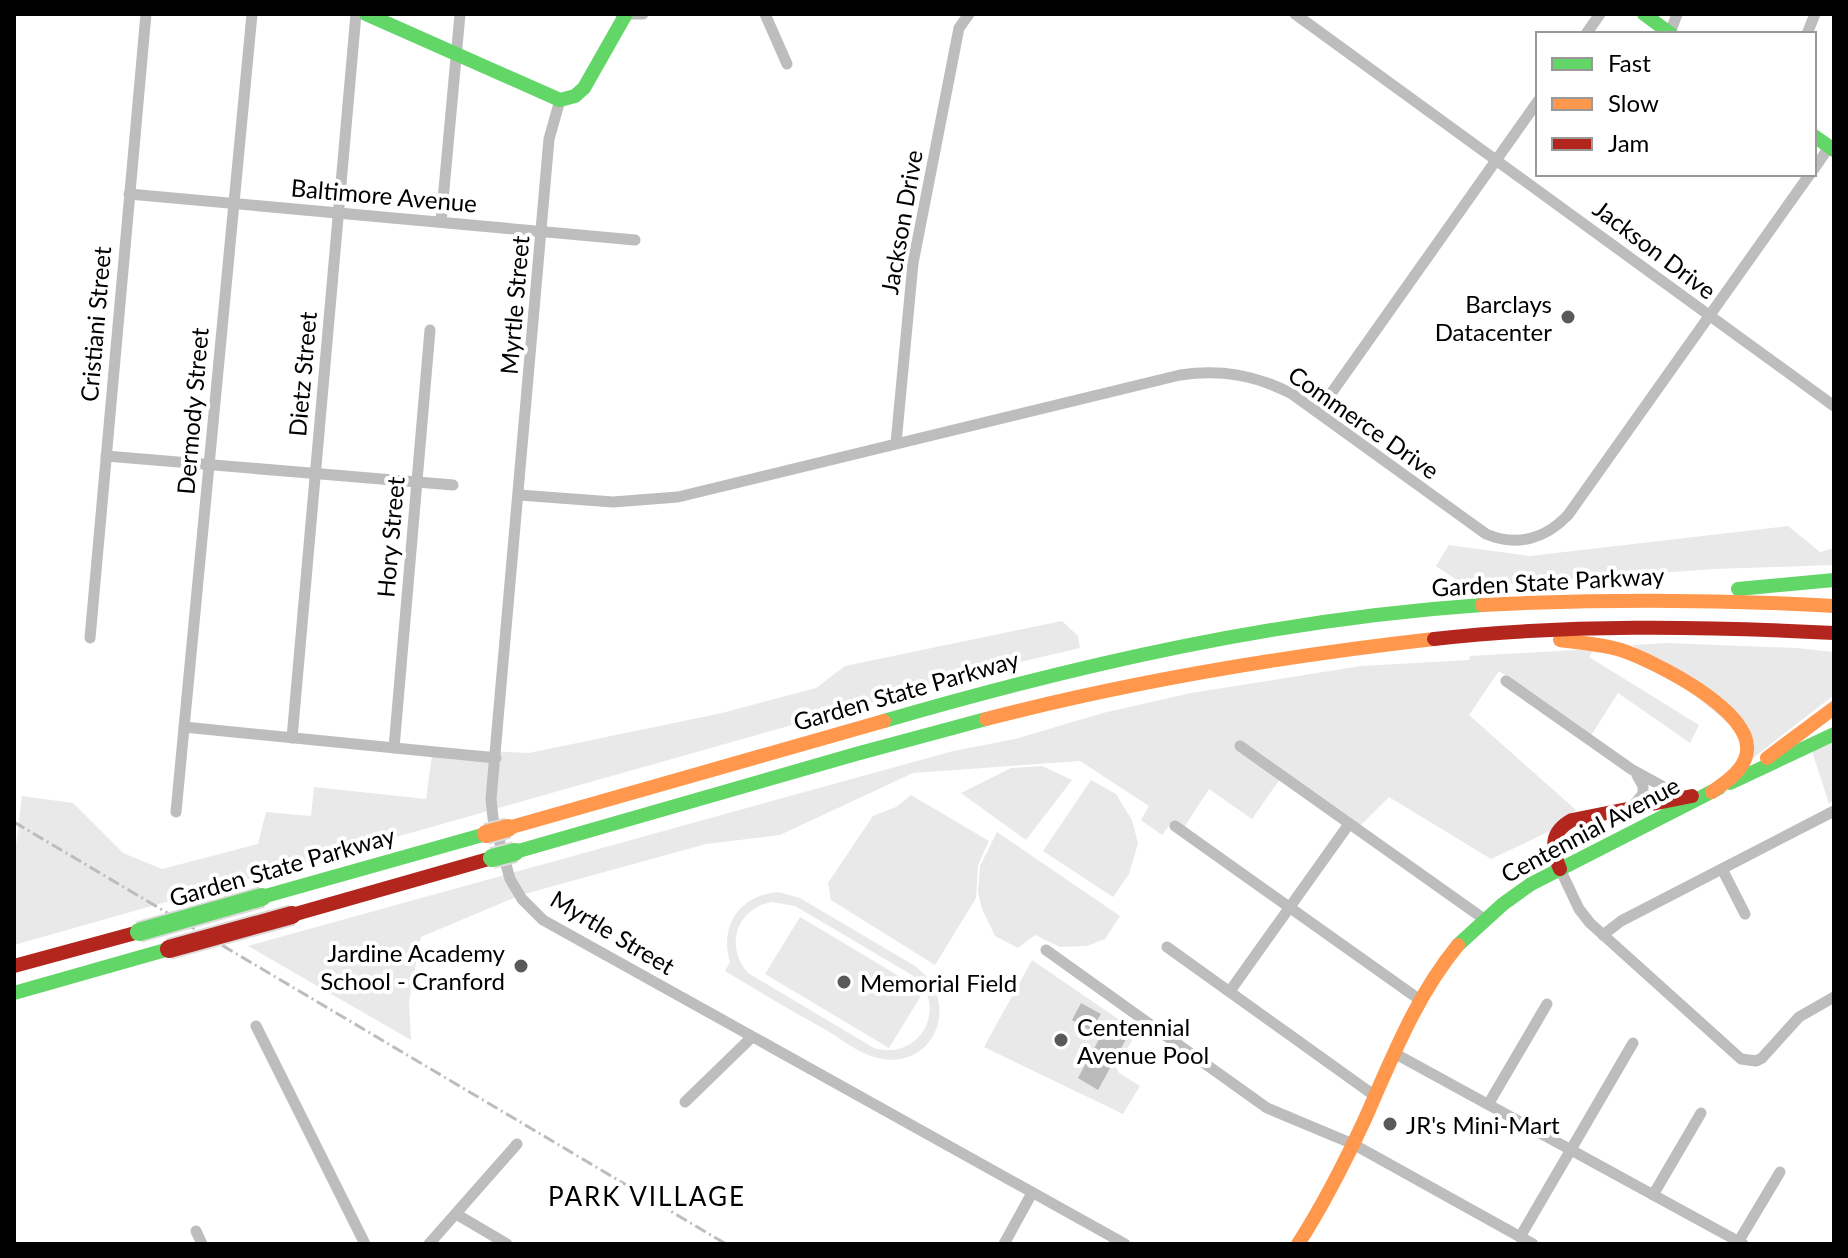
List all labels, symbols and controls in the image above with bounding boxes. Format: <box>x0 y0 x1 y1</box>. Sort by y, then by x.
legend <box>1536 32 1816 176</box>
text: Fast <box>1608 48 1651 77</box>
text: Slow <box>1608 88 1659 117</box>
text: Jam <box>1608 128 1649 157</box>
street label: Jackson Drive <box>874 148 928 296</box>
street label: Baltimore Avenue <box>290 172 478 218</box>
street label: Jackson Drive <box>1588 193 1722 305</box>
street label: Myrtle Street <box>493 234 535 376</box>
street label: Cristiani Street <box>74 245 116 403</box>
place label: Barclays Datacenter <box>1435 289 1552 346</box>
marker: Barclays Datacenter <box>1559 308 1577 326</box>
street label: Dietz Street <box>282 310 322 438</box>
street label: Dermody Street <box>170 326 214 496</box>
street label: Commerce Drive <box>1283 359 1445 485</box>
street label: Hory Street <box>370 475 410 599</box>
street label: Garden State Parkway <box>1431 560 1666 602</box>
street label: Garden State Parkway <box>790 644 1023 736</box>
street label: Centennial Avenue <box>1496 770 1684 888</box>
street label: Garden State Parkway <box>166 820 399 912</box>
street label: Myrtle Street <box>546 884 681 981</box>
place label: Jardine Academy School - Cranford <box>320 938 506 995</box>
marker: Jardine Academy School - Cranford <box>512 957 530 975</box>
place label: Memorial Field <box>860 968 1017 997</box>
marker: Memorial Field <box>835 973 853 991</box>
place label: Centennial Avenue Pool <box>1077 1012 1209 1069</box>
marker: Centennial Avenue Pool <box>1052 1031 1070 1049</box>
place label: JR's Mini-Mart <box>1406 1110 1560 1139</box>
marker: JR's Mini-Mart <box>1381 1115 1399 1133</box>
district label: PARK VILLAGE <box>548 1180 746 1212</box>

